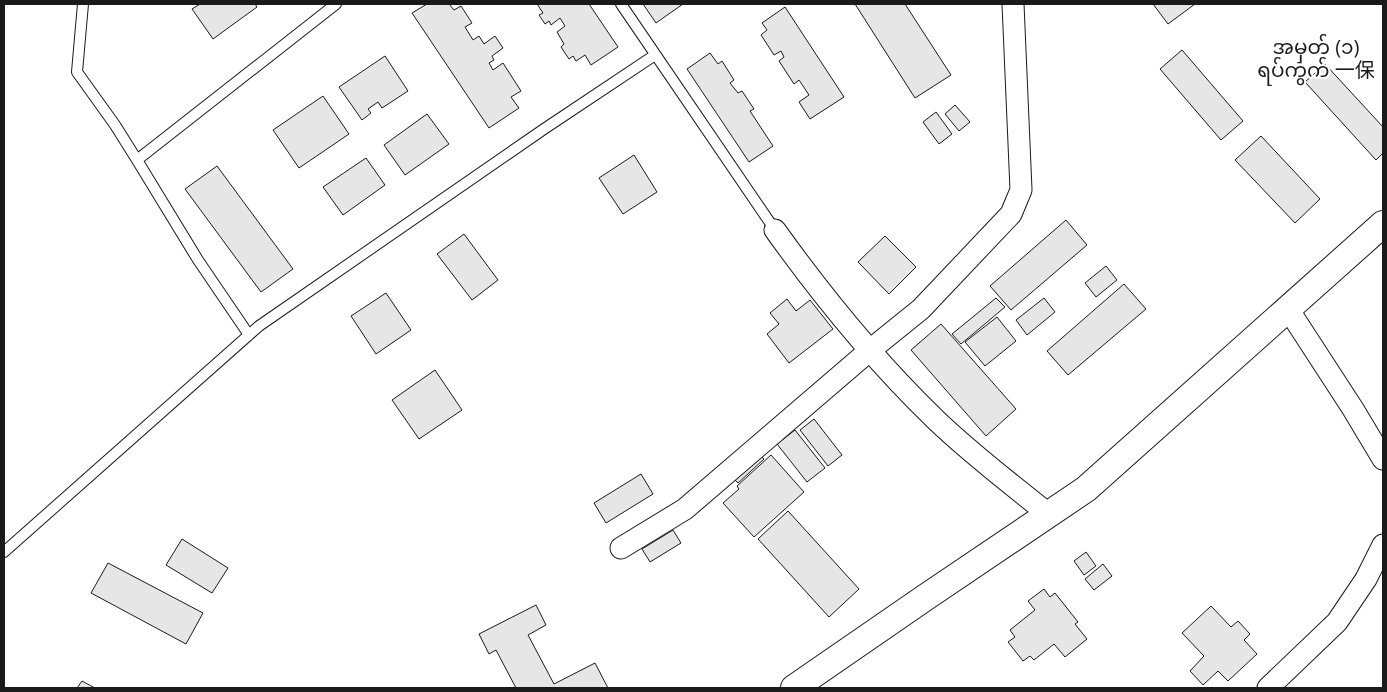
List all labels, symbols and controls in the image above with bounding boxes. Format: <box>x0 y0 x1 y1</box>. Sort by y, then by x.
district label: အမှတ် (၁) ရပ်ကွက် 一保 <box>1257 33 1375 86</box>

